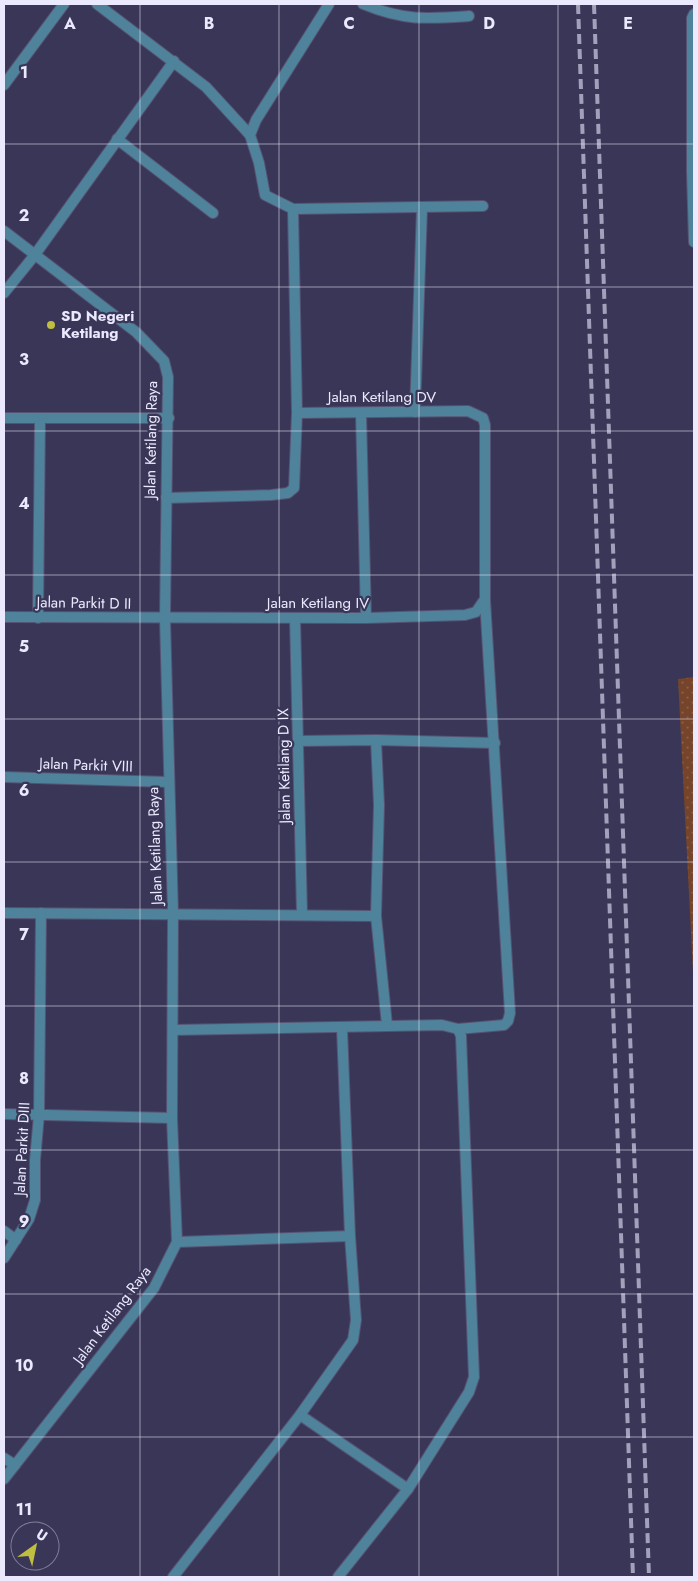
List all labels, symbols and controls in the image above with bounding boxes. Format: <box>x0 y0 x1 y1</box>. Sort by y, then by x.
text: A <box>63 12 76 35</box>
text: B <box>204 12 214 35</box>
text: C <box>343 12 355 35</box>
text: D <box>483 12 495 35</box>
text: E <box>623 12 633 35</box>
text: 1 <box>20 61 28 84</box>
text: 2 <box>19 204 29 227</box>
place label: SD Negeri Ketilang <box>61 305 134 344</box>
marker: SD Negeri Ketilang <box>45 319 57 331</box>
text: 3 <box>19 348 29 371</box>
street label: Jalan Ketilang Raya <box>139 381 163 501</box>
street label: Jalan Ketilang DV <box>326 386 436 408</box>
text: 4 <box>18 492 30 515</box>
street label: Jalan Parkit D II <box>34 591 132 615</box>
street label: Jalan Ketilang IV <box>265 592 369 614</box>
text: 5 <box>19 635 29 658</box>
street label: Jalan Ketilang D IX <box>272 707 296 826</box>
street label: Jalan Parkit VIII <box>37 752 133 778</box>
text: 6 <box>19 779 29 802</box>
street label: Jalan Ketilang Raya <box>142 787 168 907</box>
text: 7 <box>19 923 29 946</box>
text: 8 <box>19 1067 29 1090</box>
street label: Jalan Parkit DIII <box>8 1102 35 1198</box>
text: 9 <box>19 1210 29 1233</box>
street label: Jalan Ketilang Raya <box>66 1261 156 1370</box>
text: 10 <box>15 1354 33 1377</box>
text: 11 <box>16 1498 32 1521</box>
north arrow <box>10 1521 60 1571</box>
text: U <box>33 1524 52 1546</box>

